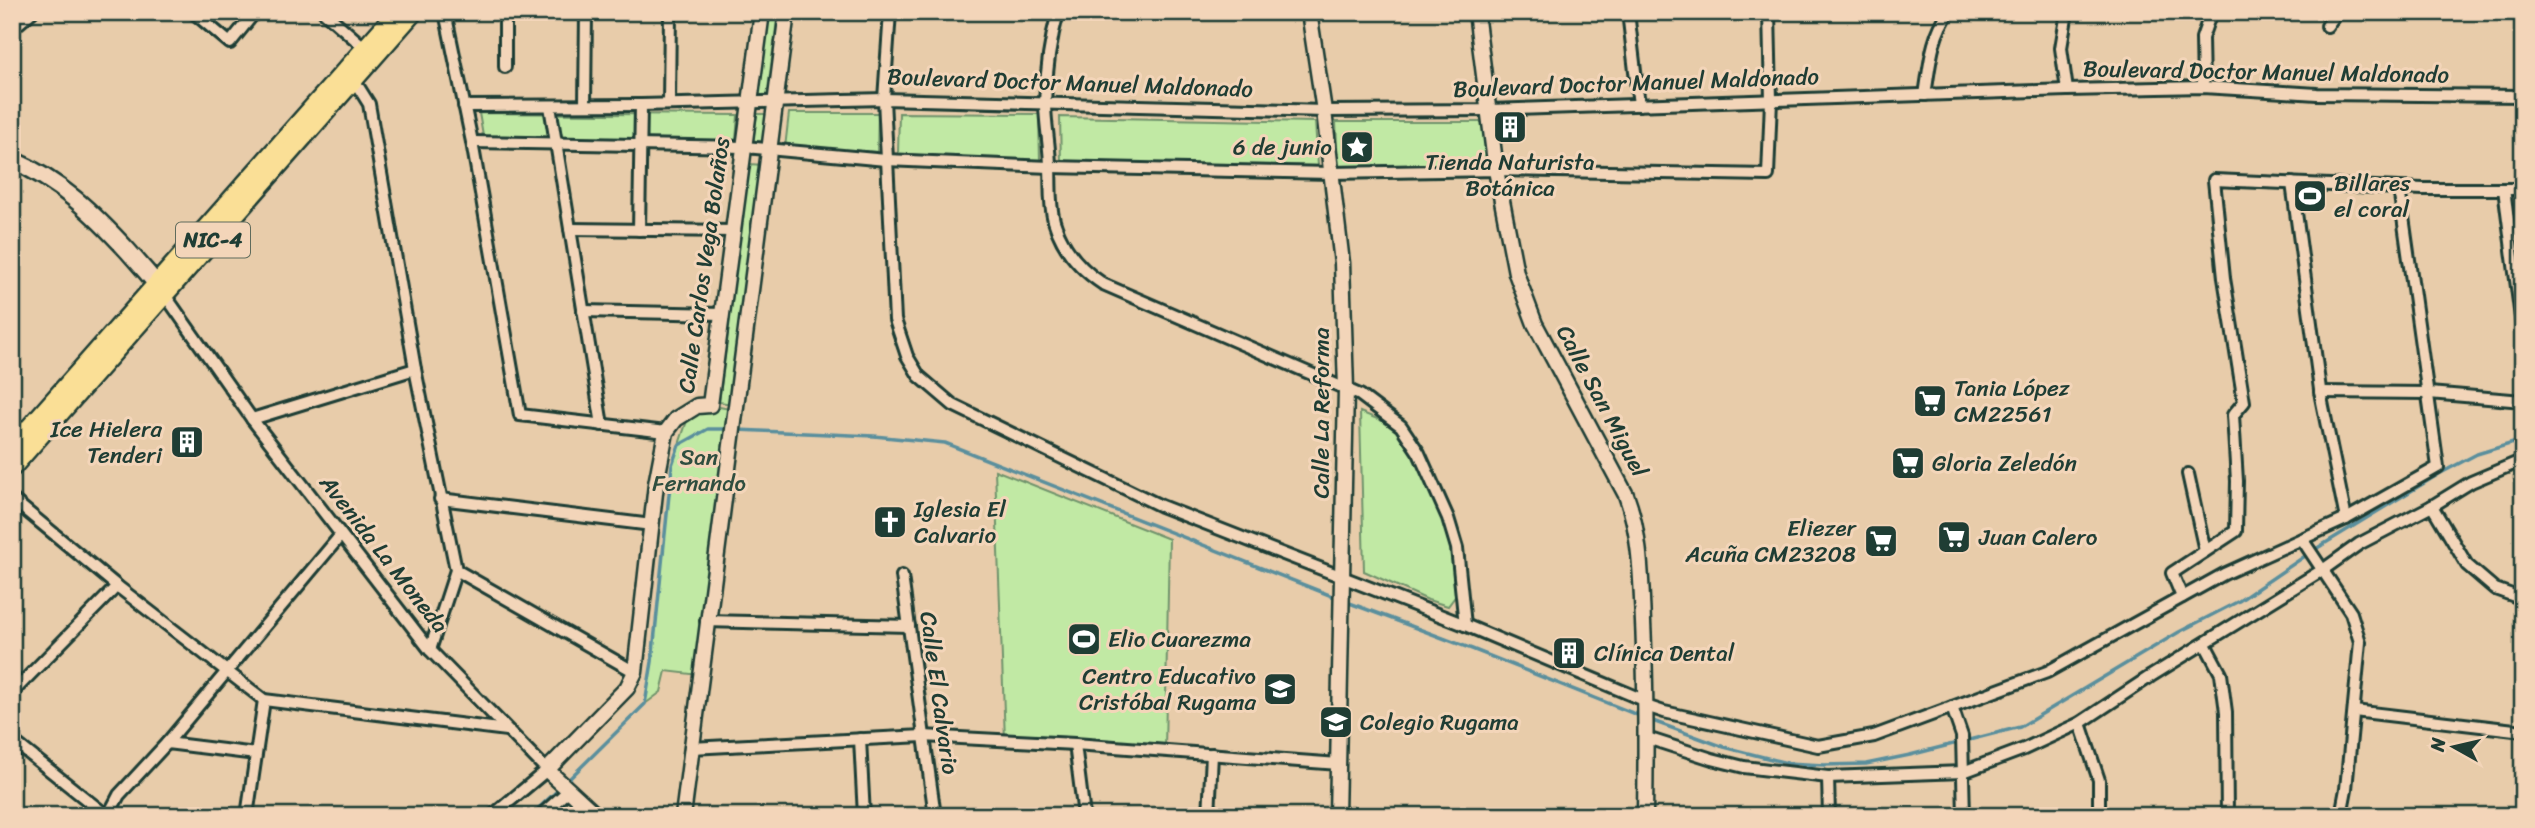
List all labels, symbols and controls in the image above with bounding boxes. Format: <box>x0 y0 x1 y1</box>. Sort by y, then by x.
street label: Boulevard Doctor Manuel Maldonado <box>2083 48 2450 96</box>
street label: Boulevard Doctor Manuel Maldonado <box>886 56 1254 110</box>
street label: Boulevard Doctor Manuel Maldonado <box>1452 56 1820 110</box>
building icon: Tienda Naturista Botánica <box>1491 108 1529 146</box>
place label: 6 de junio <box>1233 127 1332 168</box>
place icon: 6 de junio <box>1338 128 1376 166</box>
street label: Calle Carlos Vega Bolaños <box>666 134 742 396</box>
place label: Tienda Naturista Botánica <box>1425 142 1595 209</box>
place label: Billares el coral <box>2334 163 2411 230</box>
sports icon: Billares el coral <box>2291 177 2329 215</box>
road number: NIC-4 <box>176 222 250 258</box>
street label: Calle San Miguel <box>1545 317 1660 485</box>
street label: Calle La Reforma <box>1301 327 1342 499</box>
place label: Tania López CM22561 <box>1954 368 2070 435</box>
supermarket icon: Tania López CM22561 <box>1911 382 1949 420</box>
place label: Ice Hielera Tenderi <box>50 409 163 476</box>
building icon: Ice Hielera Tenderi <box>168 423 206 461</box>
park label: San Fernando <box>652 437 746 504</box>
place label: Gloria Zeledón <box>1932 443 2077 484</box>
supermarket icon: Gloria Zeledón <box>1889 444 1927 482</box>
street label: Avenida La Moneda <box>308 465 459 643</box>
place label: Iglesia El Calvario <box>913 489 1006 556</box>
church icon: Iglesia El Calvario <box>871 503 909 541</box>
place label: Eliezer Acuña CM23208 <box>1685 508 1858 575</box>
place label: Juan Calero <box>1978 517 2098 558</box>
supermarket icon: Juan Calero <box>1935 518 1973 556</box>
supermarket icon: Eliezer Acuña CM23208 <box>1862 522 1900 560</box>
street label: Calle El Calvario <box>907 609 971 777</box>
place label: Elio Cuarezma <box>1108 619 1251 660</box>
sports icon: Elio Cuarezma <box>1065 620 1103 658</box>
place label: Clínica Dental <box>1594 633 1735 674</box>
building icon: Clínica Dental <box>1550 634 1588 672</box>
place label: Centro Educativo Cristóbal Rugama <box>1079 656 1256 723</box>
school or university icon: Centro Educativo Cristóbal Rugama <box>1261 670 1299 708</box>
place label: Colegio Rugama <box>1360 702 1519 743</box>
school or university icon: Colegio Rugama <box>1317 703 1355 741</box>
north arrow <box>2420 712 2490 782</box>
text: N <box>2420 735 2455 755</box>

